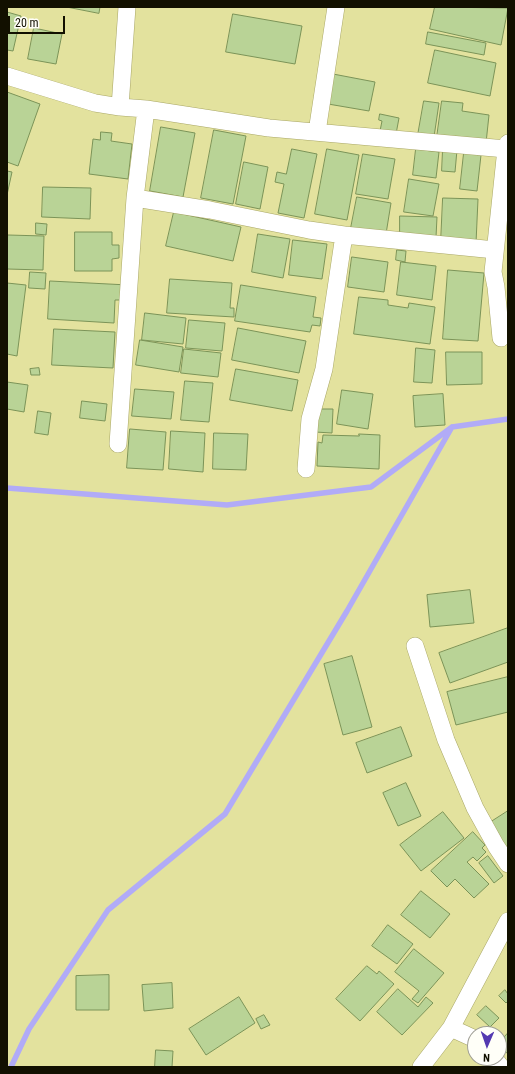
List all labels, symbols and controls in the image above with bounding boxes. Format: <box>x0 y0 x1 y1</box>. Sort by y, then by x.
scale bar <box>10 8 67 34</box>
text: 20 m <box>15 16 39 30</box>
north arrow <box>467 1026 507 1066</box>
text: N <box>483 1051 490 1064</box>

